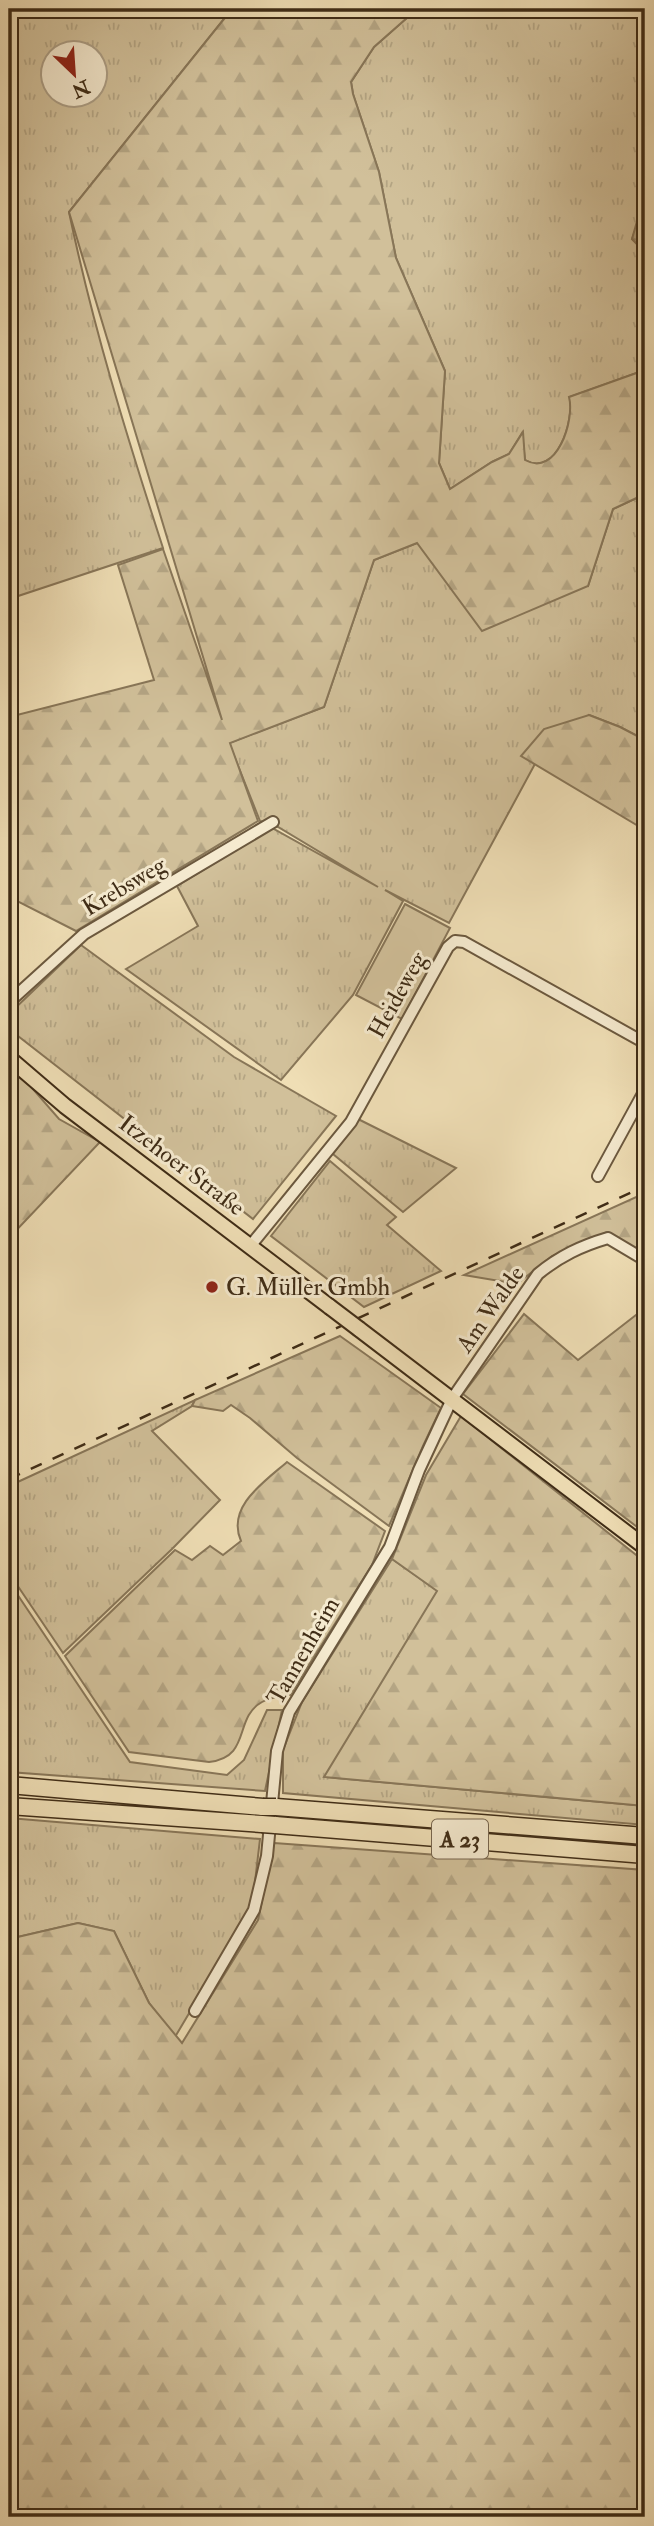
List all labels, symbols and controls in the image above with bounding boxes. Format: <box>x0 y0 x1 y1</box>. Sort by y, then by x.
north arrow <box>38 38 108 108</box>
text: N <box>67 74 94 103</box>
street label: Krebsweg <box>77 849 173 923</box>
street label: Heideweg <box>361 946 434 1044</box>
street label: Itzehoer Straße <box>113 1108 251 1223</box>
street label: Am Walde <box>449 1260 531 1360</box>
place label: G. Müller Gmbh <box>226 1272 390 1303</box>
marker: G. Müller Gmbh <box>204 1279 220 1295</box>
street label: Tannenheim <box>260 1591 347 1711</box>
road number: A 23 <box>432 1820 488 1858</box>

